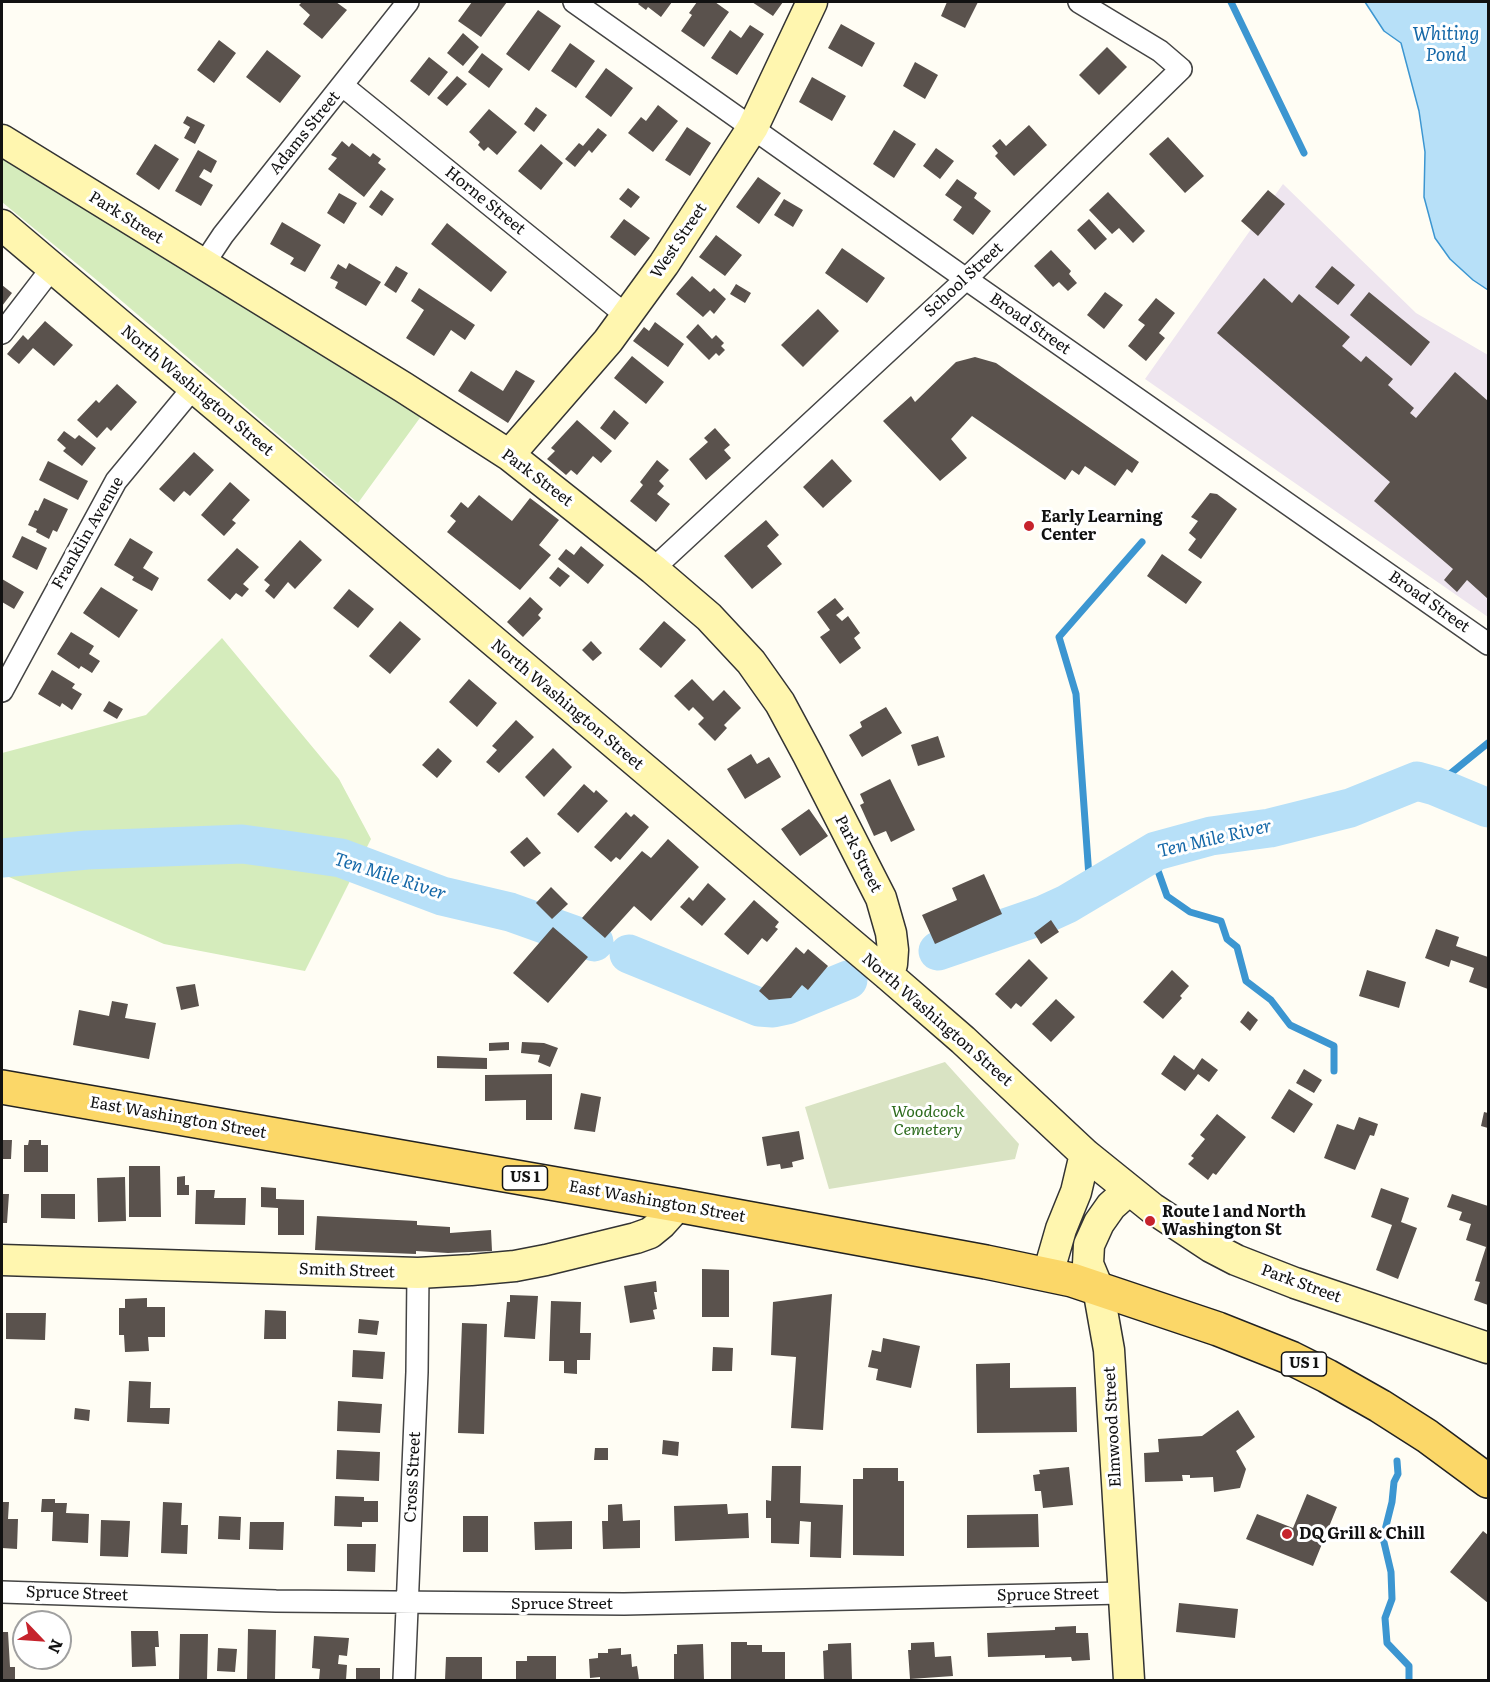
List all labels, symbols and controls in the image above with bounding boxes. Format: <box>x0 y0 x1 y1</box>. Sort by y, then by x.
water label: Whiting Pond <box>1413 24 1479 66</box>
street label: Adams Street <box>266 88 344 178</box>
street label: Horne Street <box>441 163 529 239</box>
street label: Park Street <box>85 188 167 248</box>
street label: West Street <box>647 200 711 282</box>
street label: School Street <box>921 239 1007 321</box>
street label: Broad Street <box>986 289 1074 359</box>
street label: North Washington Street <box>117 322 277 460</box>
street label: Park Street <box>498 445 576 511</box>
street label: Franklin Avenue <box>48 473 128 593</box>
place label: Early Learning Center <box>1041 507 1162 545</box>
marker: Early Learning Center <box>1022 519 1036 533</box>
street label: Broad Street <box>1385 567 1473 637</box>
street label: North Washington Street <box>487 636 647 774</box>
street label: Park Street <box>830 812 886 896</box>
water label: Ten Mile River <box>1156 815 1274 863</box>
water label: Ten Mile River <box>331 849 449 905</box>
street label: North Washington Street <box>858 949 1016 1091</box>
street label: East Washington Street <box>88 1093 268 1143</box>
park label: Woodcock Cemetery <box>891 1102 965 1140</box>
road number: US 1 <box>502 1166 548 1190</box>
street label: East Washington Street <box>567 1177 747 1227</box>
place label: Route 1 and North Washington St <box>1162 1202 1306 1240</box>
marker: Route 1 and North Washington St <box>1143 1214 1157 1228</box>
street label: Smith Street <box>299 1260 395 1282</box>
street label: Park Street <box>1258 1261 1344 1307</box>
road number: US 1 <box>1282 1352 1326 1376</box>
street label: Elmwood Street <box>1100 1366 1126 1488</box>
street label: Cross Street <box>401 1431 425 1523</box>
place label: DQ Grill & Chill <box>1299 1524 1425 1544</box>
marker: DQ Grill & Chill <box>1280 1527 1294 1541</box>
street label: Spruce Street <box>26 1583 128 1605</box>
street label: Spruce Street <box>997 1585 1099 1605</box>
street label: Spruce Street <box>511 1594 613 1614</box>
north arrow <box>12 1610 72 1670</box>
text: N <box>43 1636 70 1658</box>

